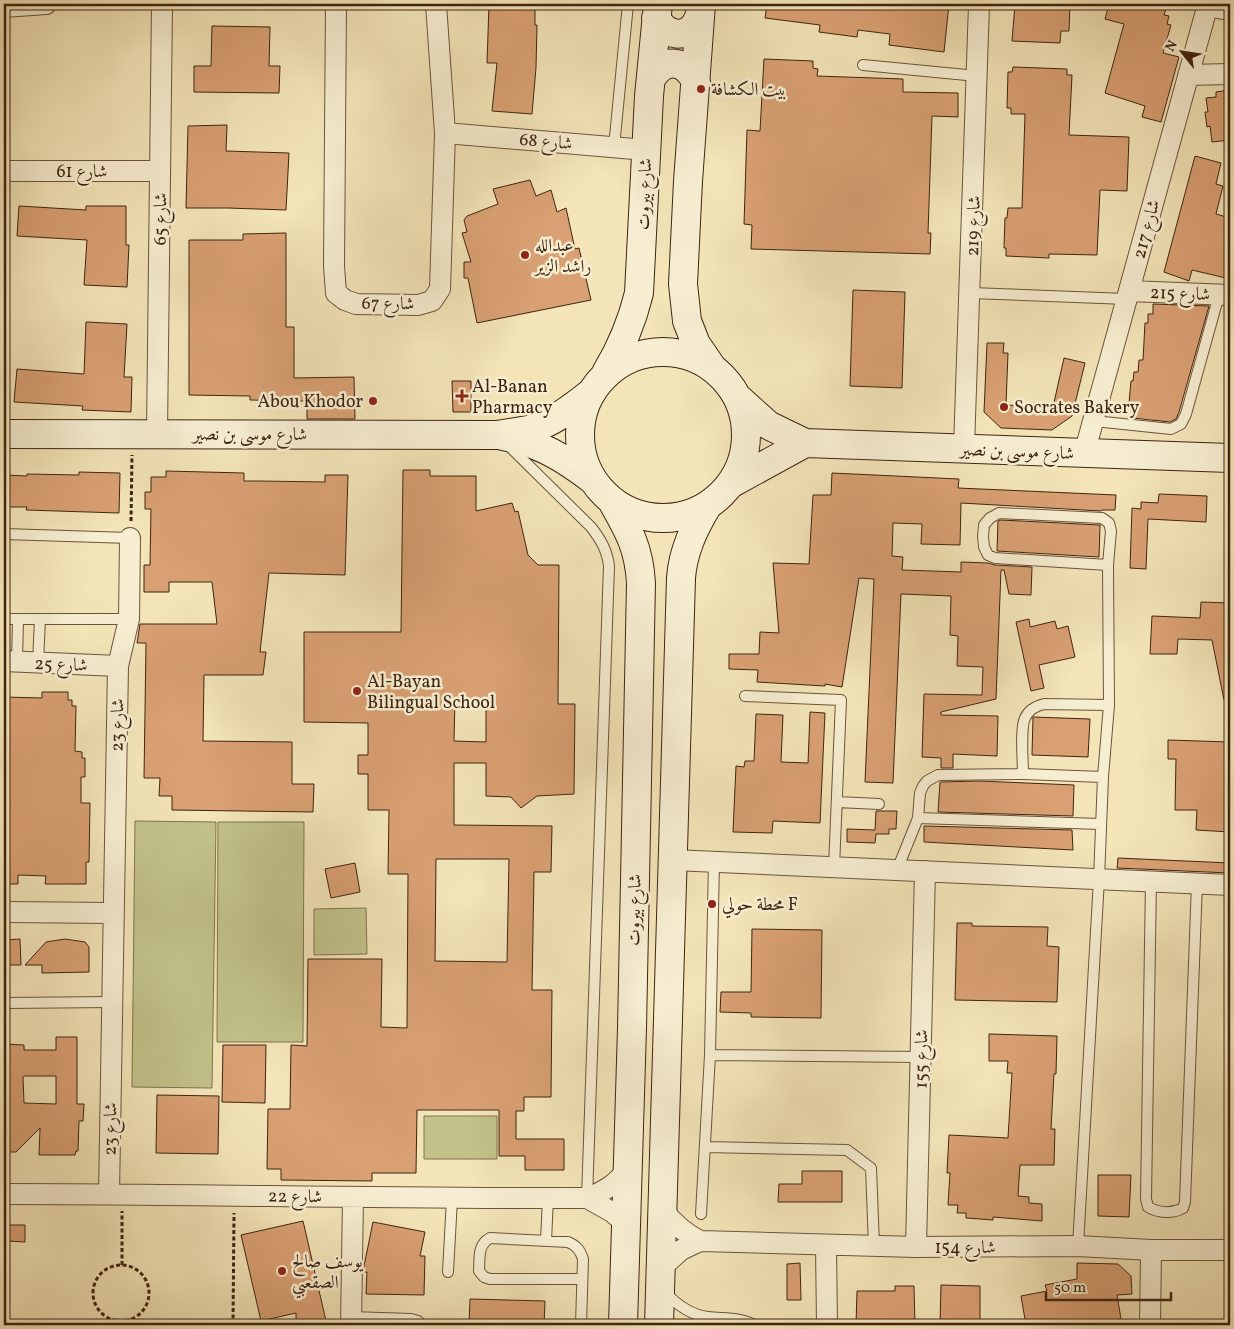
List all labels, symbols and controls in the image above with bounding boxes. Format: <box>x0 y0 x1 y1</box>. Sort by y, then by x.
north arrow <box>1156 28 1206 78</box>
text: N <box>1161 37 1183 55</box>
place label: بيت الكشافة <box>711 78 787 103</box>
marker: بيت الكشافة <box>695 83 707 95</box>
street label: شارع 68 <box>518 128 573 158</box>
street label: شارع بيروت <box>632 158 660 231</box>
street label: شارع 61 <box>57 160 107 186</box>
street label: شارع 65 <box>149 192 175 246</box>
street label: شارع 219 <box>961 195 989 257</box>
street label: شارع 217 <box>1128 197 1168 262</box>
place label: عبدالله راشد الزير <box>533 234 591 280</box>
marker: عبدالله راشد الزير <box>519 249 531 261</box>
street label: شارع 215 <box>1149 281 1210 309</box>
street label: شارع 67 <box>361 292 415 318</box>
place label: Al-Banan Pharmacy <box>472 375 553 421</box>
place label: Abou Khodor <box>257 390 363 415</box>
marker: Al-Banan Pharmacy <box>456 390 468 402</box>
marker: Abou Khodor <box>367 395 379 407</box>
place label: Socrates Bakery <box>1014 396 1140 421</box>
marker: Socrates Bakery <box>998 401 1010 413</box>
street label: شارع موسى بن نصير <box>191 423 307 449</box>
street label: شارع موسى بن نصير <box>957 438 1075 468</box>
street label: شارع 25 <box>34 652 88 680</box>
place label: Al-Bayan Bilingual School <box>367 670 495 716</box>
marker: Al-Bayan Bilingual School <box>351 685 363 697</box>
street label: شارع 23 <box>106 698 132 752</box>
street label: شارع بيروت <box>622 874 650 946</box>
place label: محطة حولي F <box>722 893 798 919</box>
marker: محطة حولي F <box>706 898 718 910</box>
street label: شارع 155 <box>909 1029 937 1089</box>
street label: شارع 23 <box>99 1102 125 1156</box>
street label: شارع 22 <box>268 1185 322 1211</box>
street label: شارع 154 <box>934 1236 996 1262</box>
place label: يوسف صالح الصقعبي <box>292 1250 364 1299</box>
marker: يوسف صالح الصقعبي <box>276 1265 288 1277</box>
scale bar <box>1046 1269 1172 1301</box>
text: 50 m <box>1054 1278 1086 1299</box>

